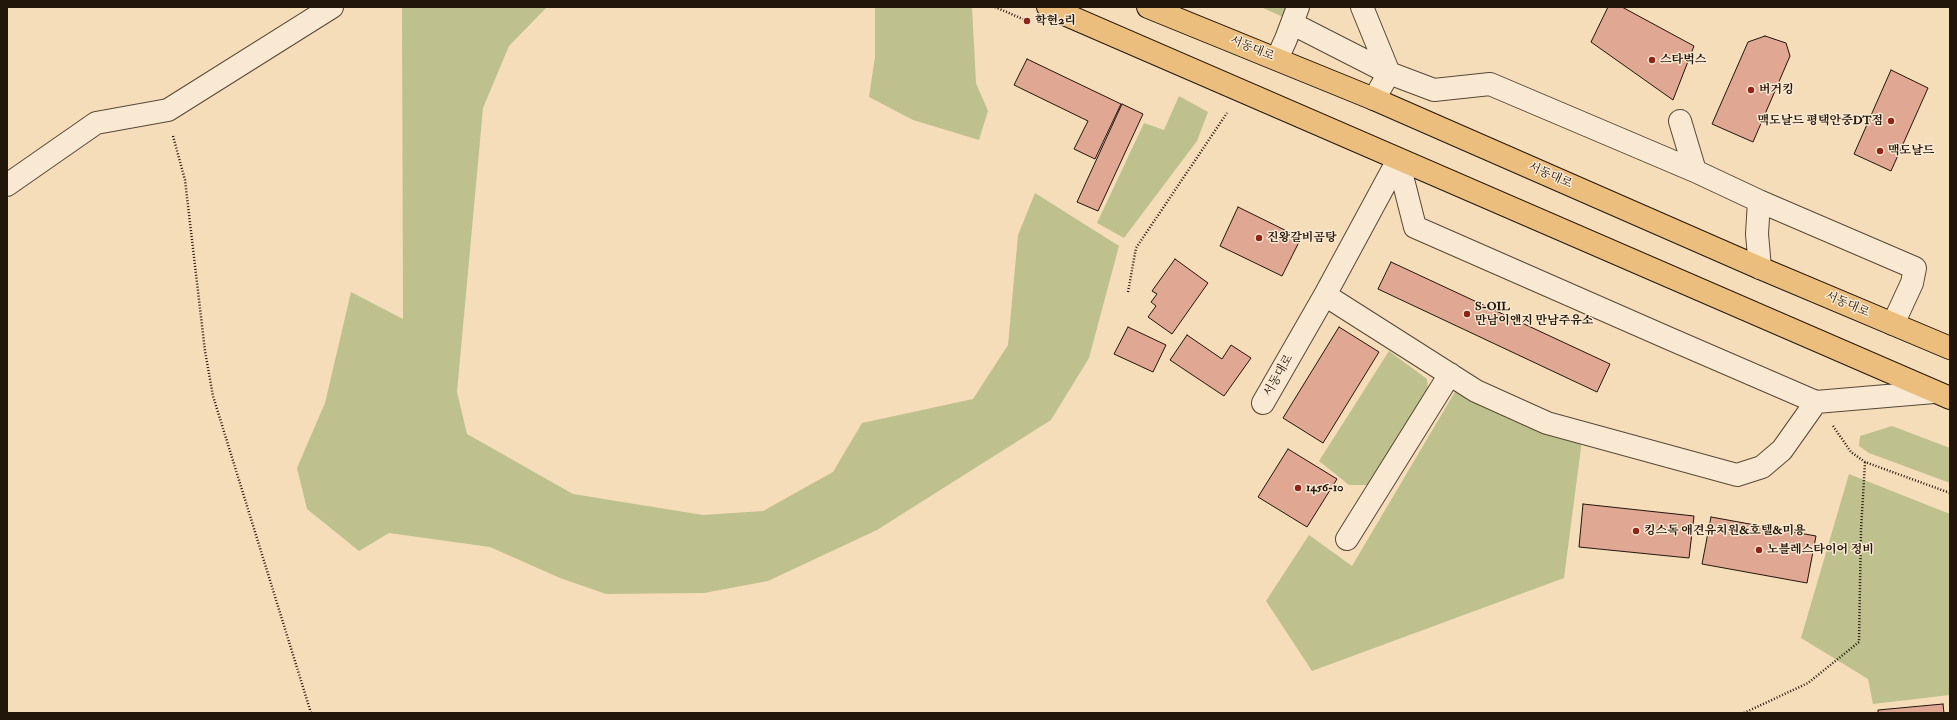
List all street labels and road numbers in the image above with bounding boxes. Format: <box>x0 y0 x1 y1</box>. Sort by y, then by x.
street label: 서동대로 <box>1228 34 1276 64</box>
street label: 서동대로 <box>1526 160 1574 192</box>
street label: 서동대로 <box>1823 289 1871 321</box>
street label: 서동대로 <box>1261 352 1297 400</box>

